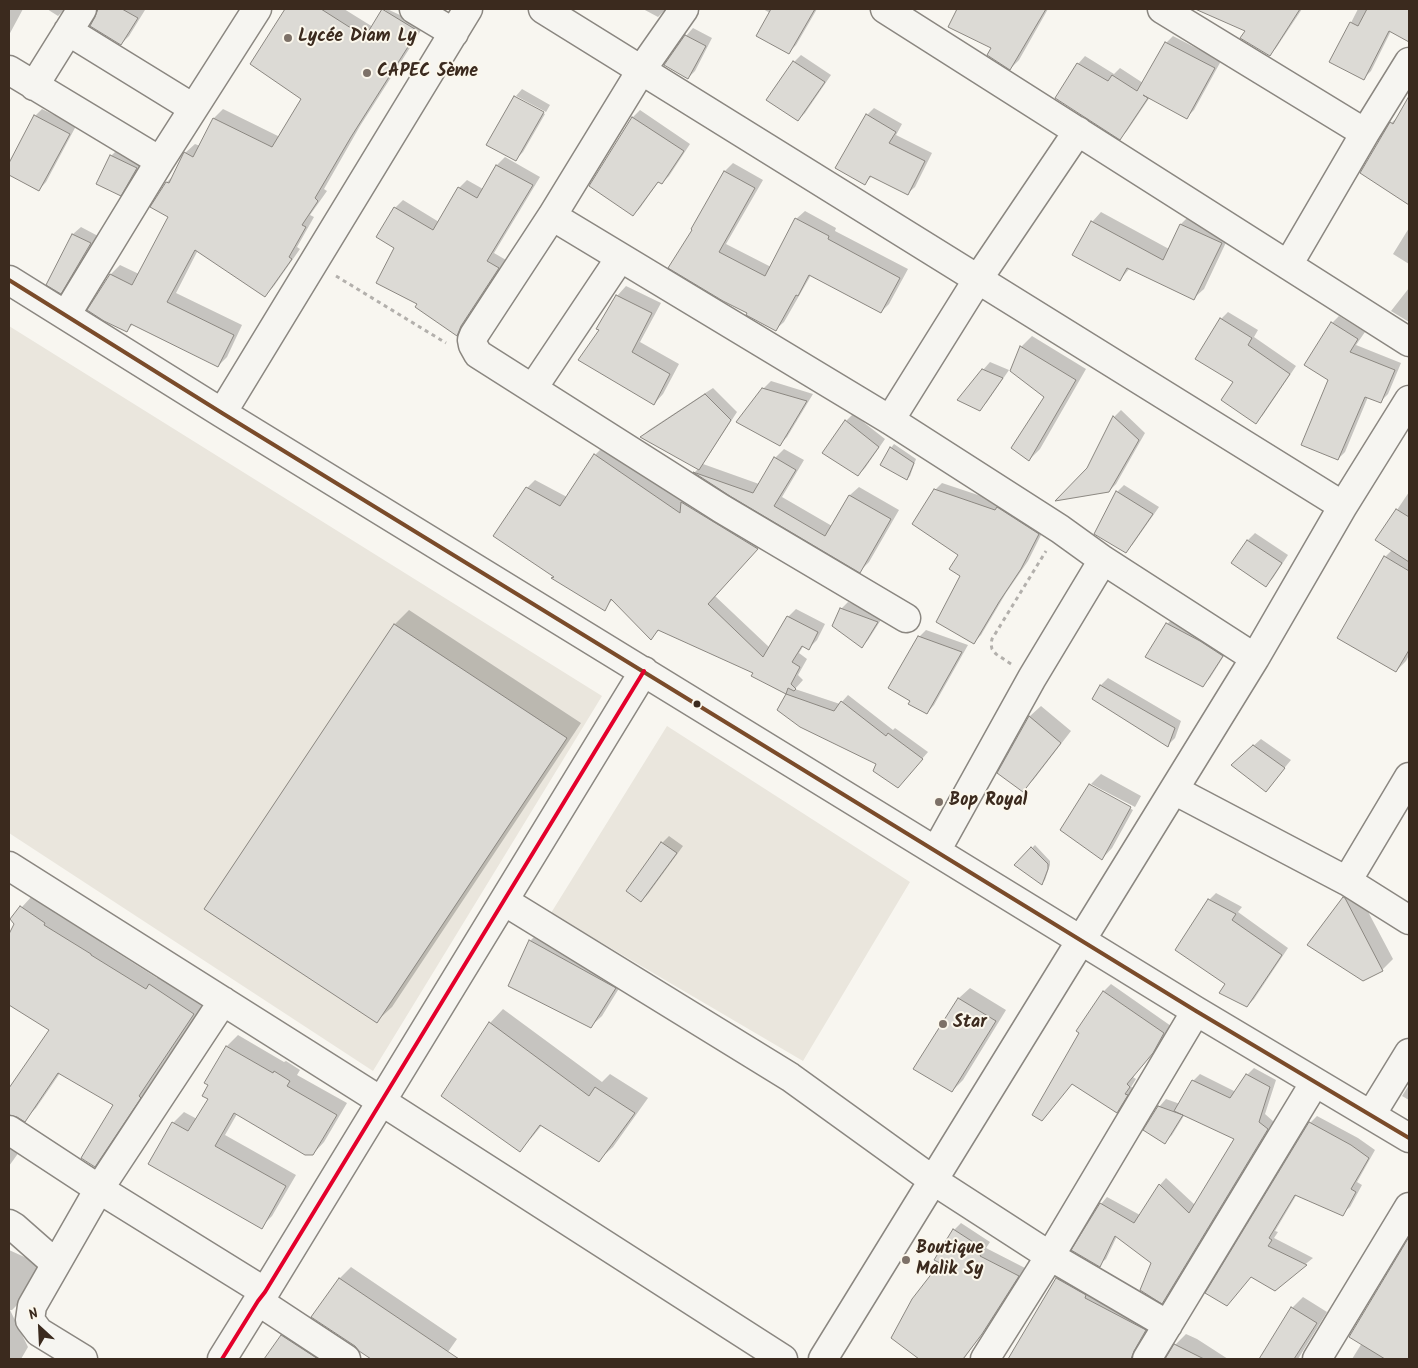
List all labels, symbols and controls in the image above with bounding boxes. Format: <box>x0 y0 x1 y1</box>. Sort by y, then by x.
place label: Lycée Diam Ly <box>298 27 417 49</box>
marker: Lycée Diam Ly <box>282 32 294 44</box>
place label: CAPEC 5ème <box>377 62 478 84</box>
marker: CAPEC 5ème <box>361 67 373 79</box>
unlabelled marker <box>692 699 702 709</box>
place label: Bop Royal <box>949 791 1027 813</box>
marker: Bop Royal <box>933 796 945 808</box>
place label: Star <box>953 1013 987 1035</box>
marker: Star <box>937 1018 949 1030</box>
place label: Boutique Malik Sy <box>916 1239 984 1282</box>
marker: Boutique Malik Sy <box>900 1254 912 1266</box>
north arrow <box>15 1303 65 1353</box>
text: N <box>25 1303 42 1326</box>

